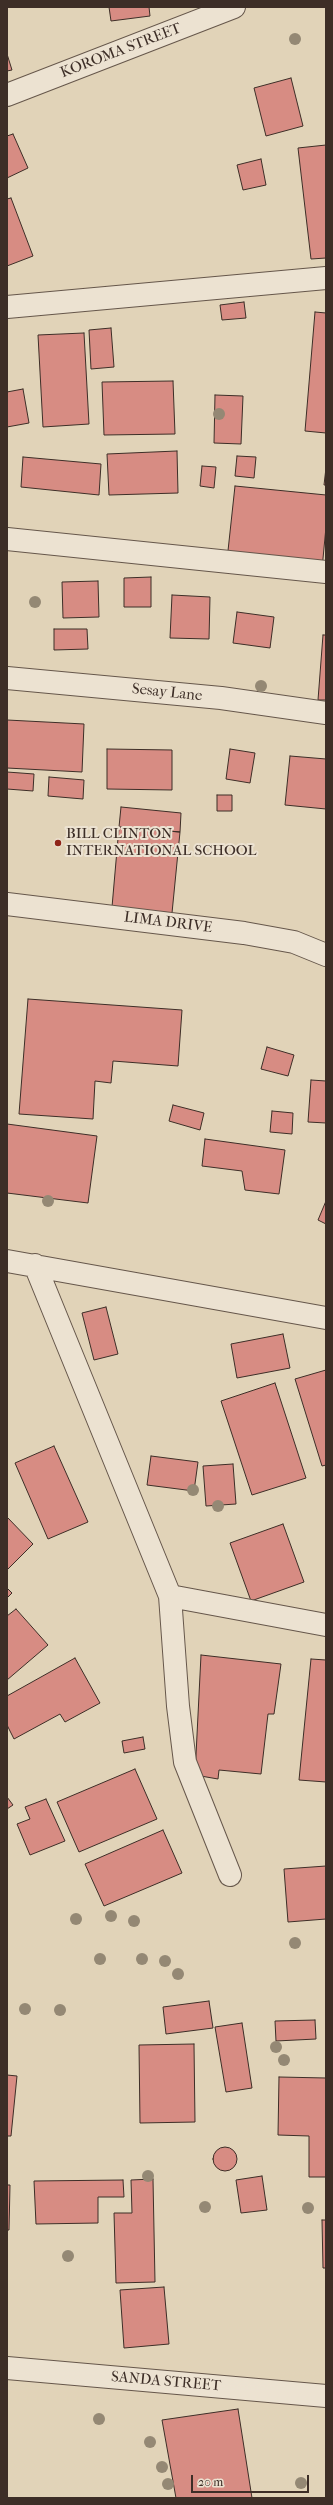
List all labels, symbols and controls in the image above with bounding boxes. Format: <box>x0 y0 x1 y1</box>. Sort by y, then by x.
street label: KOROMA STREET <box>58 20 184 82</box>
street label: Sesay Lane <box>131 680 203 706</box>
place label: BILL CLINTON INTERNATIONAL SCHOOL <box>66 825 257 860</box>
marker: BILL CLINTON INTERNATIONAL SCHOOL <box>53 838 63 848</box>
street label: LIMA DRIVE <box>123 909 213 937</box>
street label: SANDA STREET <box>110 2368 222 2396</box>
scale bar <box>193 2467 311 2493</box>
text: 20 m <box>198 2475 223 2489</box>

